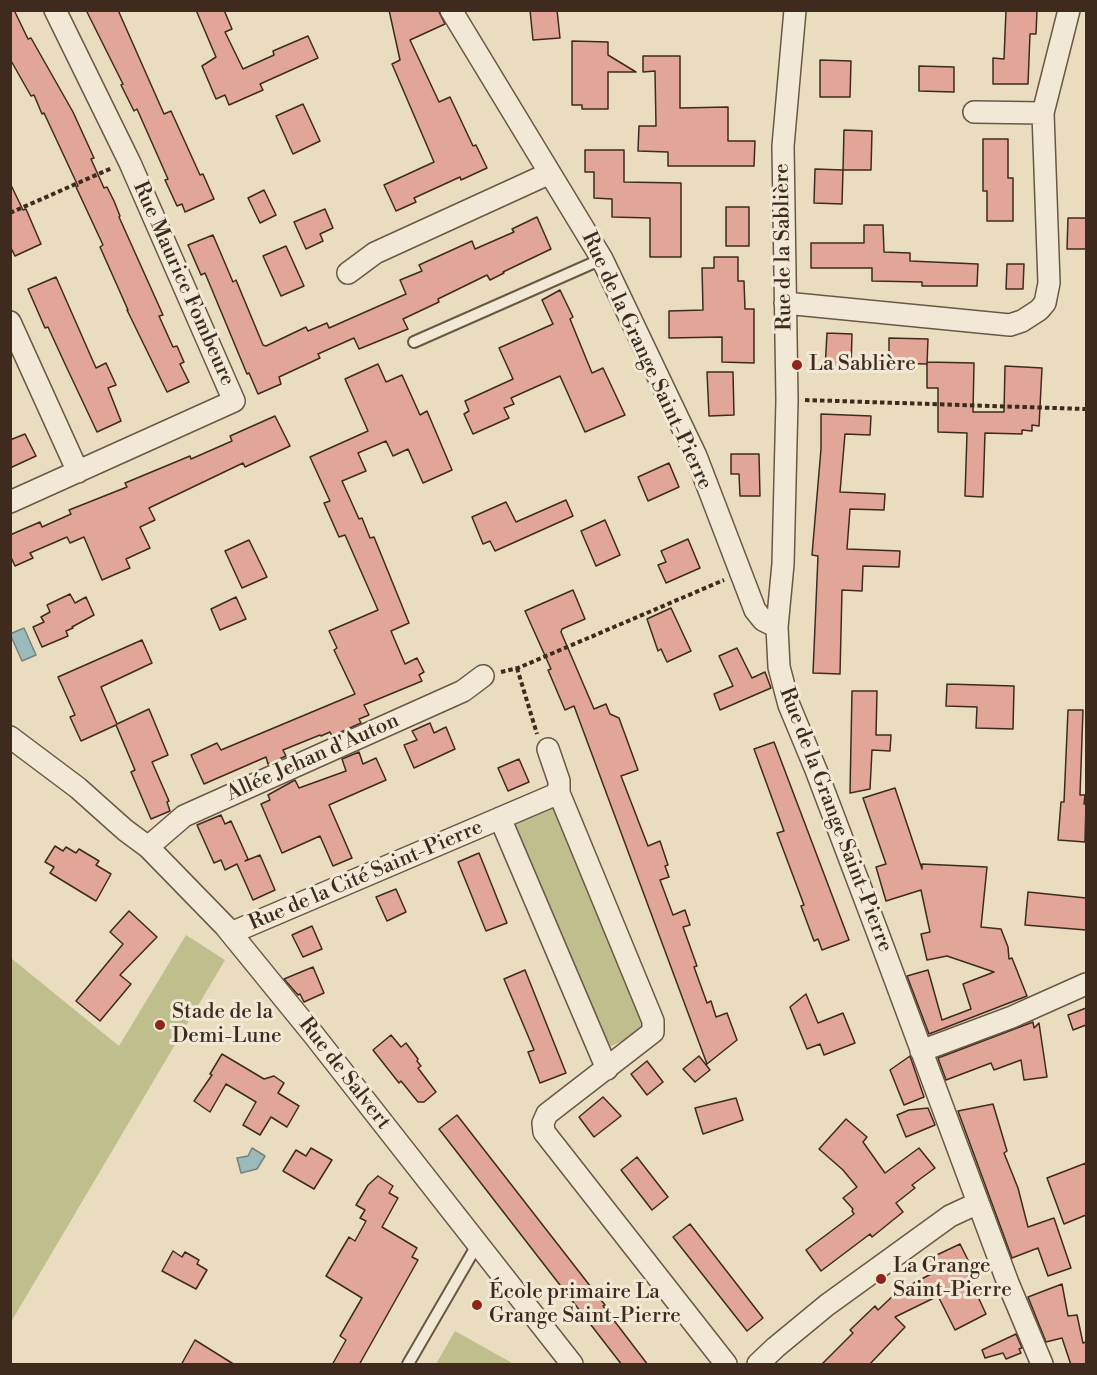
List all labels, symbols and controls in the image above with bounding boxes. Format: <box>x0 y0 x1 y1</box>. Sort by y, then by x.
street label: Rue de la Sablière <box>770 163 798 331</box>
street label: Rue Maurice Fombeure <box>127 178 239 390</box>
street label: Rue de la Grange Saint-Pierre <box>575 228 717 494</box>
place label: La Sablière <box>809 352 916 378</box>
marker: La Sablière <box>790 358 804 372</box>
street label: Rue de la Grange Saint-Pierre <box>773 684 897 956</box>
street label: Allée Jehan d'Auton <box>223 709 403 807</box>
street label: Rue de la Cité Saint-Pierre <box>245 815 487 937</box>
place label: Stade de la Demi-Lune <box>172 1000 282 1050</box>
street label: Rue de Salvert <box>292 1013 396 1135</box>
marker: Stade de la Demi-Lune <box>153 1018 167 1032</box>
place label: La Grange Saint-Pierre <box>893 1254 1012 1304</box>
marker: La Grange Saint-Pierre <box>874 1272 888 1286</box>
place label: École primaire La Grange Saint-Pierre <box>489 1280 681 1330</box>
marker: École primaire La Grange Saint-Pierre <box>470 1298 484 1312</box>

